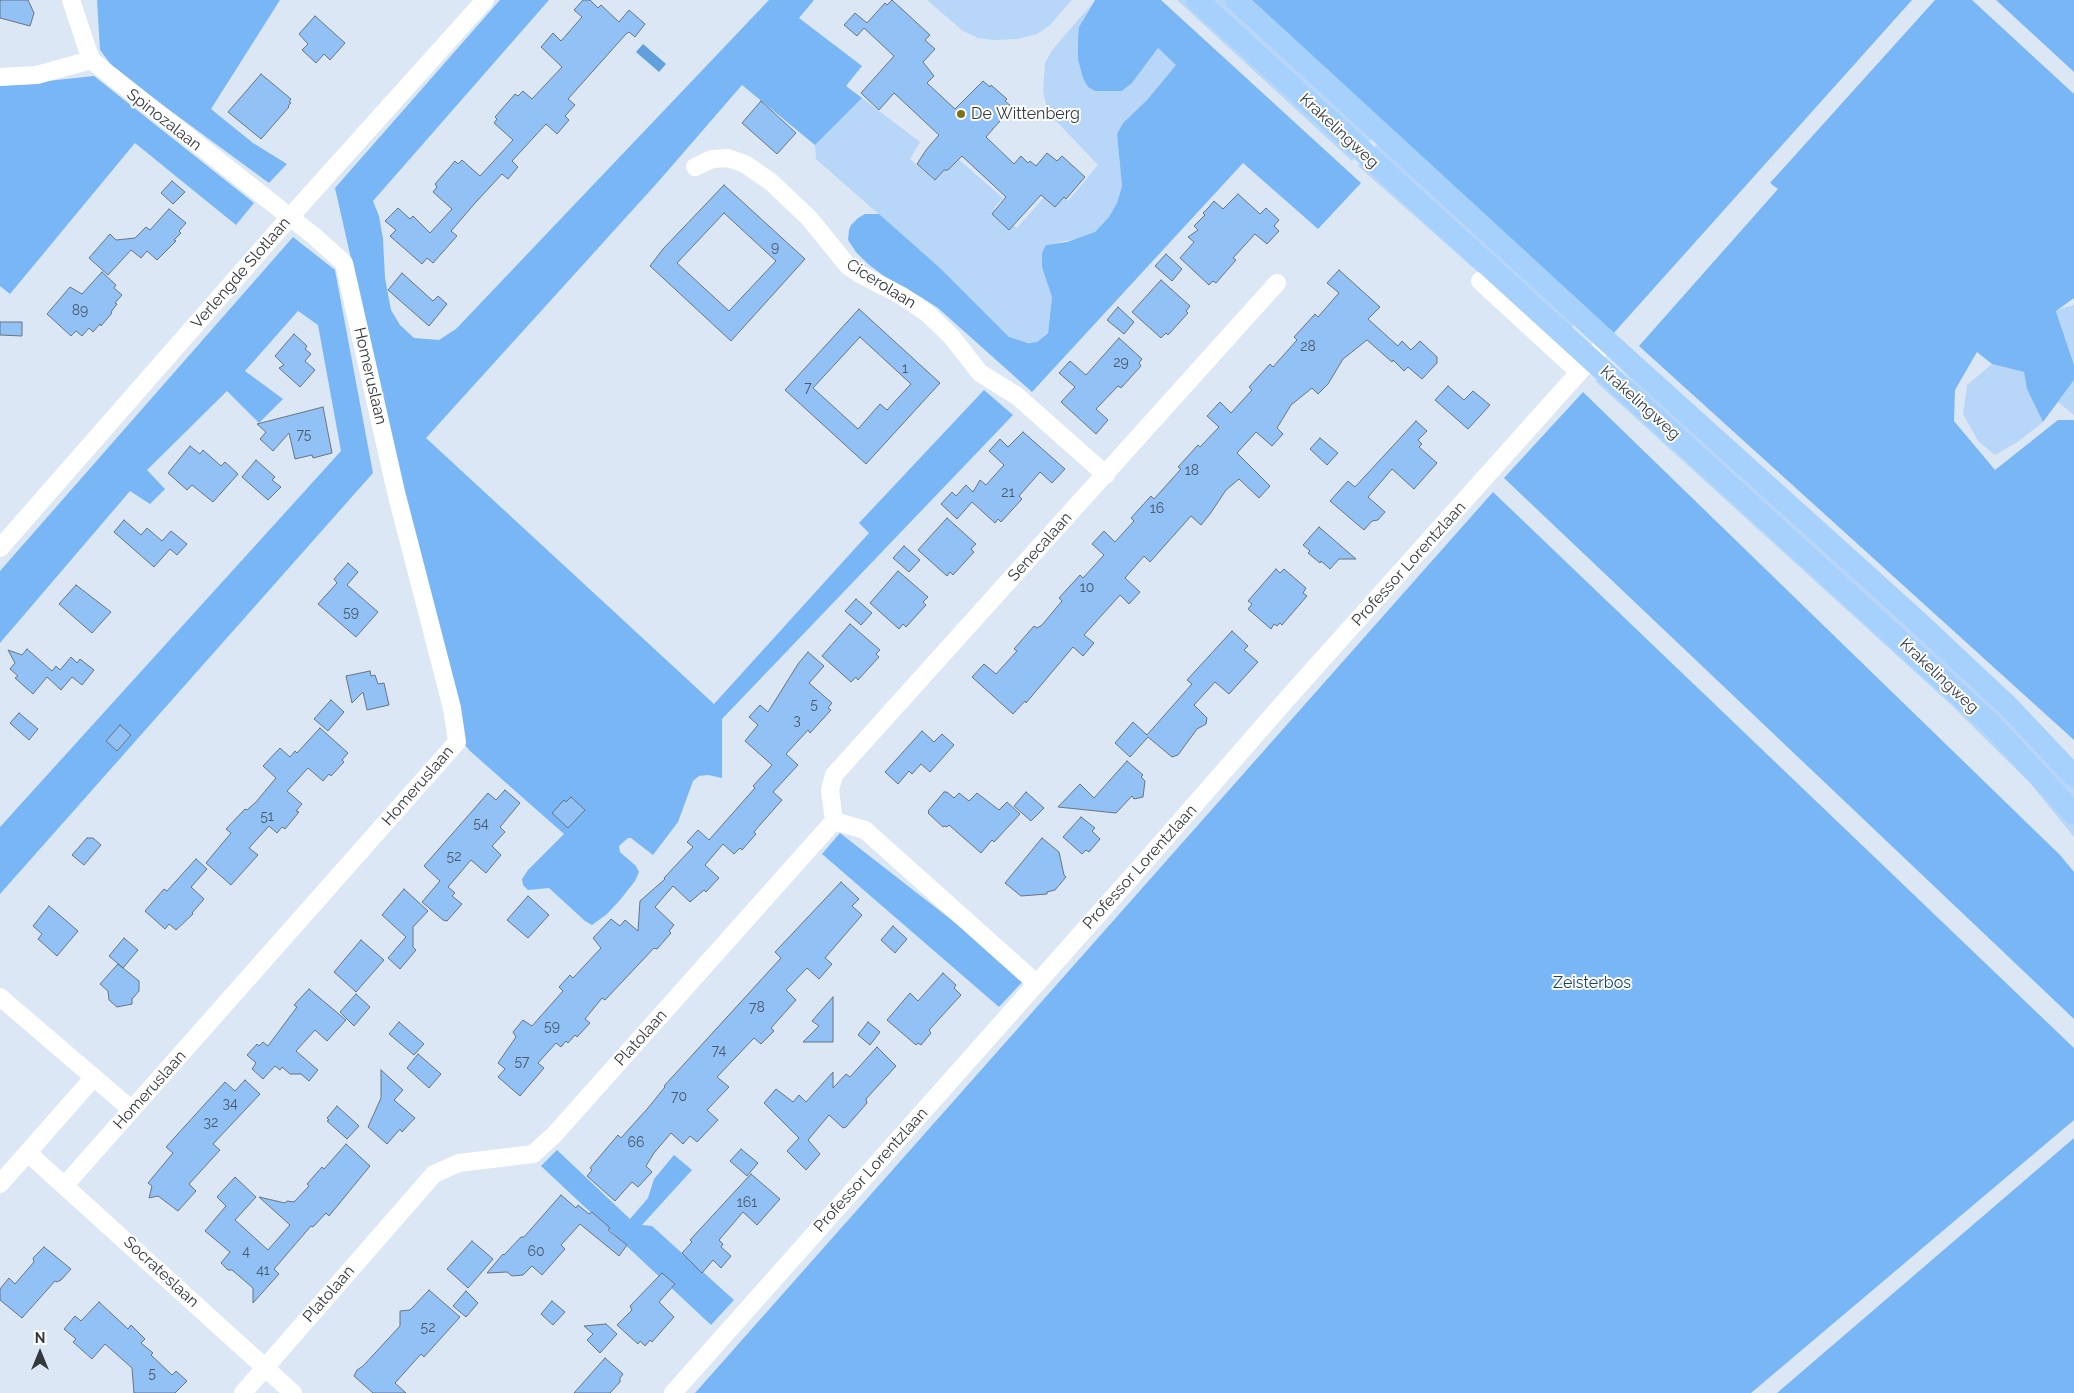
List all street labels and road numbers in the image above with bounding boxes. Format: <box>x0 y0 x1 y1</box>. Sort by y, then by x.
street label: Spinozalaan <box>123 85 205 155</box>
street label: Krakelingweg <box>1295 90 1383 172</box>
street label: Verlengde Slotlaan <box>187 213 295 333</box>
street label: Cicerolaan <box>843 255 919 313</box>
street label: Homeruslaan <box>349 325 391 427</box>
street label: Krakelingweg <box>1596 362 1684 444</box>
street label: Professor Lorentzlaan <box>1348 498 1470 630</box>
street label: Senecalaan <box>1004 508 1076 586</box>
street label: Krakelingweg <box>1895 635 1983 717</box>
street label: Homeruslaan <box>378 742 458 830</box>
street label: Professor Lorentzlaan <box>1079 801 1201 933</box>
street label: Platolaan <box>611 1006 671 1070</box>
street label: Homeruslaan <box>110 1047 190 1133</box>
street label: Professor Lorentzlaan <box>810 1104 932 1236</box>
street label: Socrateslaan <box>119 1232 203 1312</box>
street label: Platolaan <box>299 1262 359 1326</box>

